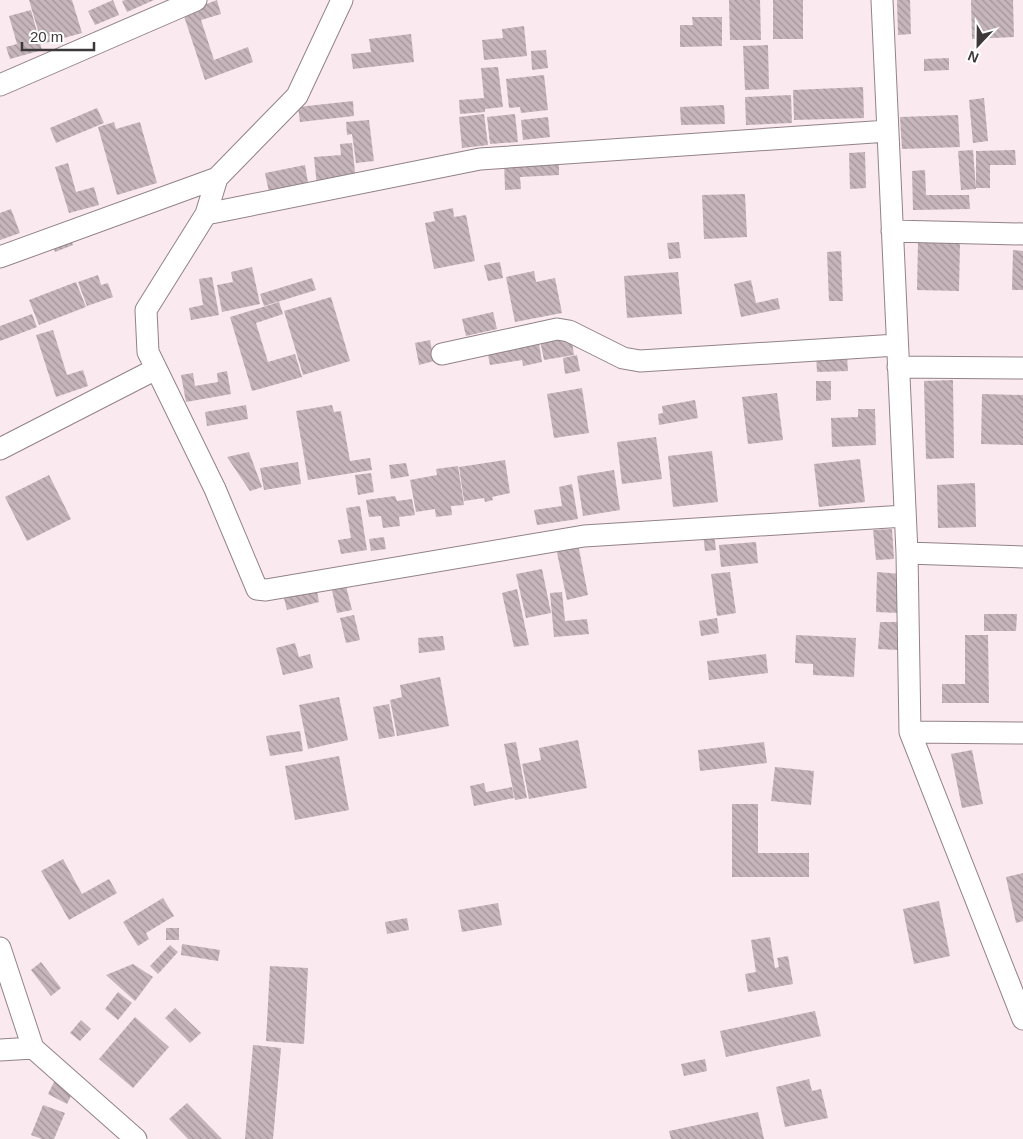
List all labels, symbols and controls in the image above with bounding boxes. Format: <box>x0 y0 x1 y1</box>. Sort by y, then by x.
scale bar <box>22 20 95 52</box>
north arrow <box>953 20 1003 70</box>
text: 20 m <box>30 28 63 45</box>
text: N <box>965 48 981 66</box>

